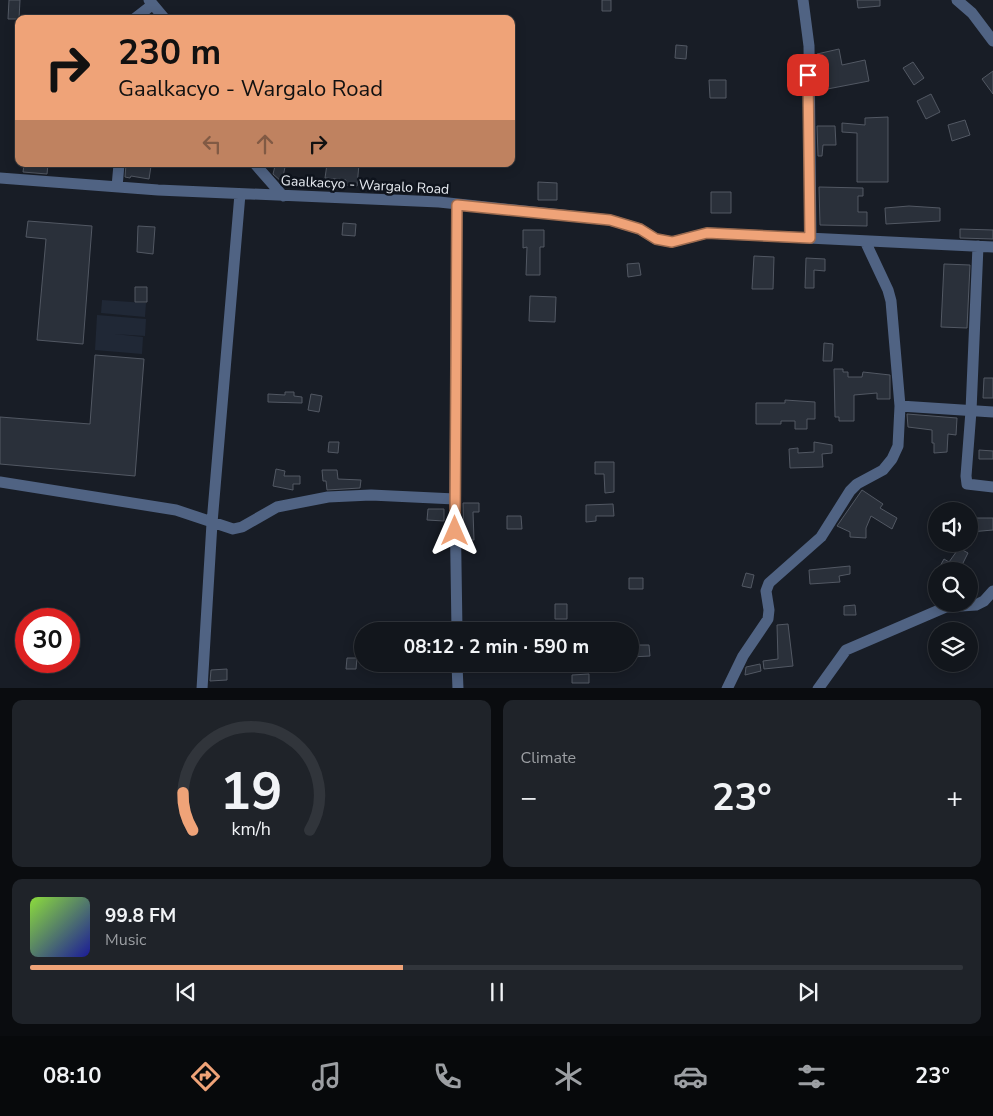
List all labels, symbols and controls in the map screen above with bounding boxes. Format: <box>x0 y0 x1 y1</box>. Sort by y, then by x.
text: 230 m <box>118 29 221 76</box>
icon: right <box>35 35 100 100</box>
pin <box>787 54 829 96</box>
icon: arrive <box>794 61 822 89</box>
text: Gaalkacyo - Wargalo Road <box>118 74 383 104</box>
icon: left <box>198 130 226 158</box>
icon: ahead <box>251 130 279 158</box>
icon: right <box>304 130 332 158</box>
street label: Gaalkacyo - Wargalo Road <box>280 171 450 199</box>
map controls <box>928 502 978 672</box>
button: sound <box>928 502 978 552</box>
position arrow <box>428 504 480 556</box>
button: search <box>928 562 978 612</box>
speed limit sign: 30 <box>15 608 80 673</box>
button: layers <box>928 622 978 672</box>
text: 08:12 · 2 min · 590 m <box>404 634 589 660</box>
text: Climate <box>521 747 576 769</box>
text: 19 <box>220 756 282 827</box>
text: 23° <box>712 772 772 823</box>
text: − <box>521 779 537 817</box>
text: + <box>946 779 963 817</box>
text: km/h <box>232 817 271 841</box>
text: 99.8 FM <box>105 903 176 929</box>
text: Music <box>105 929 146 951</box>
icon: previous <box>172 978 200 1006</box>
icon: pause <box>483 978 511 1006</box>
icon: next <box>794 978 822 1006</box>
icon: directions <box>188 1059 223 1094</box>
icon: music <box>309 1059 344 1094</box>
icon: phone <box>430 1059 465 1094</box>
icon: climate <box>551 1059 586 1094</box>
icon: car <box>673 1059 708 1094</box>
icon: filters <box>794 1059 829 1094</box>
text: 08:10 <box>43 1061 101 1091</box>
text: 23° <box>915 1061 950 1091</box>

